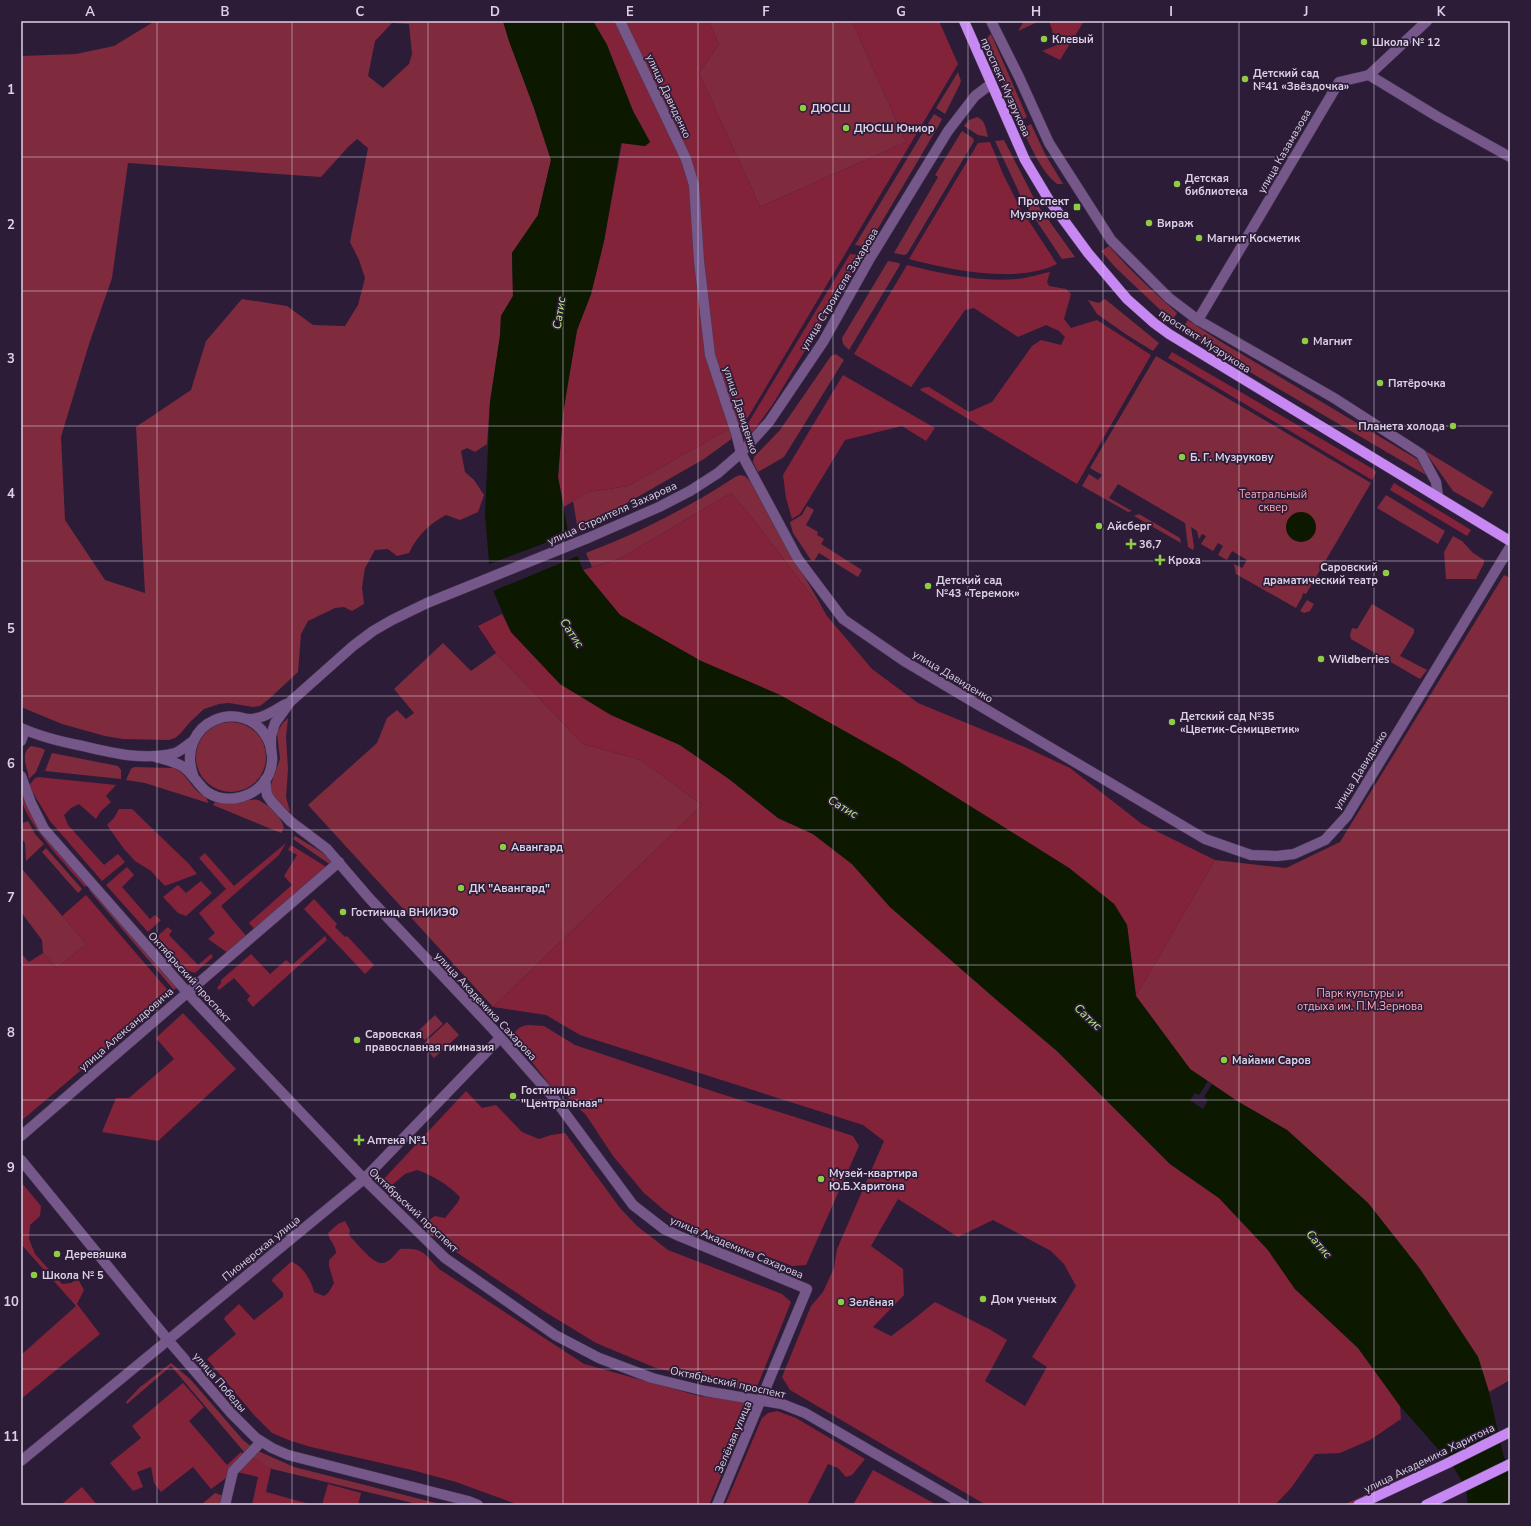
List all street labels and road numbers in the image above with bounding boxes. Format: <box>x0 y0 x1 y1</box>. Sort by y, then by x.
street label: проспект Музрукова <box>977 35 1034 139</box>
street label: улица Давиденко <box>642 52 695 141</box>
street label: улица Казамазова <box>1254 106 1315 196</box>
street label: улица Строителя Захарова <box>797 225 882 353</box>
street label: проспект Музрукова <box>1156 306 1254 377</box>
street label: улица Давиденко <box>719 364 762 456</box>
street label: улица Строителя Захарова <box>545 478 679 549</box>
street label: улица Давиденко <box>910 646 996 706</box>
street label: улица Давиденко <box>1330 728 1391 813</box>
street label: Октябрьский проспект <box>145 929 235 1026</box>
street label: улица Академика Сахарова <box>431 949 540 1064</box>
street label: улица Александровича <box>76 984 177 1075</box>
street label: Октябрьский проспект <box>365 1165 462 1256</box>
street label: Пионерская улица <box>219 1212 303 1285</box>
street label: улица Академика Сахарова <box>668 1213 806 1282</box>
street label: улица Победы <box>189 1349 250 1415</box>
street label: Октябрьский проспект <box>669 1363 787 1402</box>
street label: Зелёная улица <box>711 1399 755 1476</box>
street label: улица Академика Харитона <box>1361 1420 1497 1497</box>

